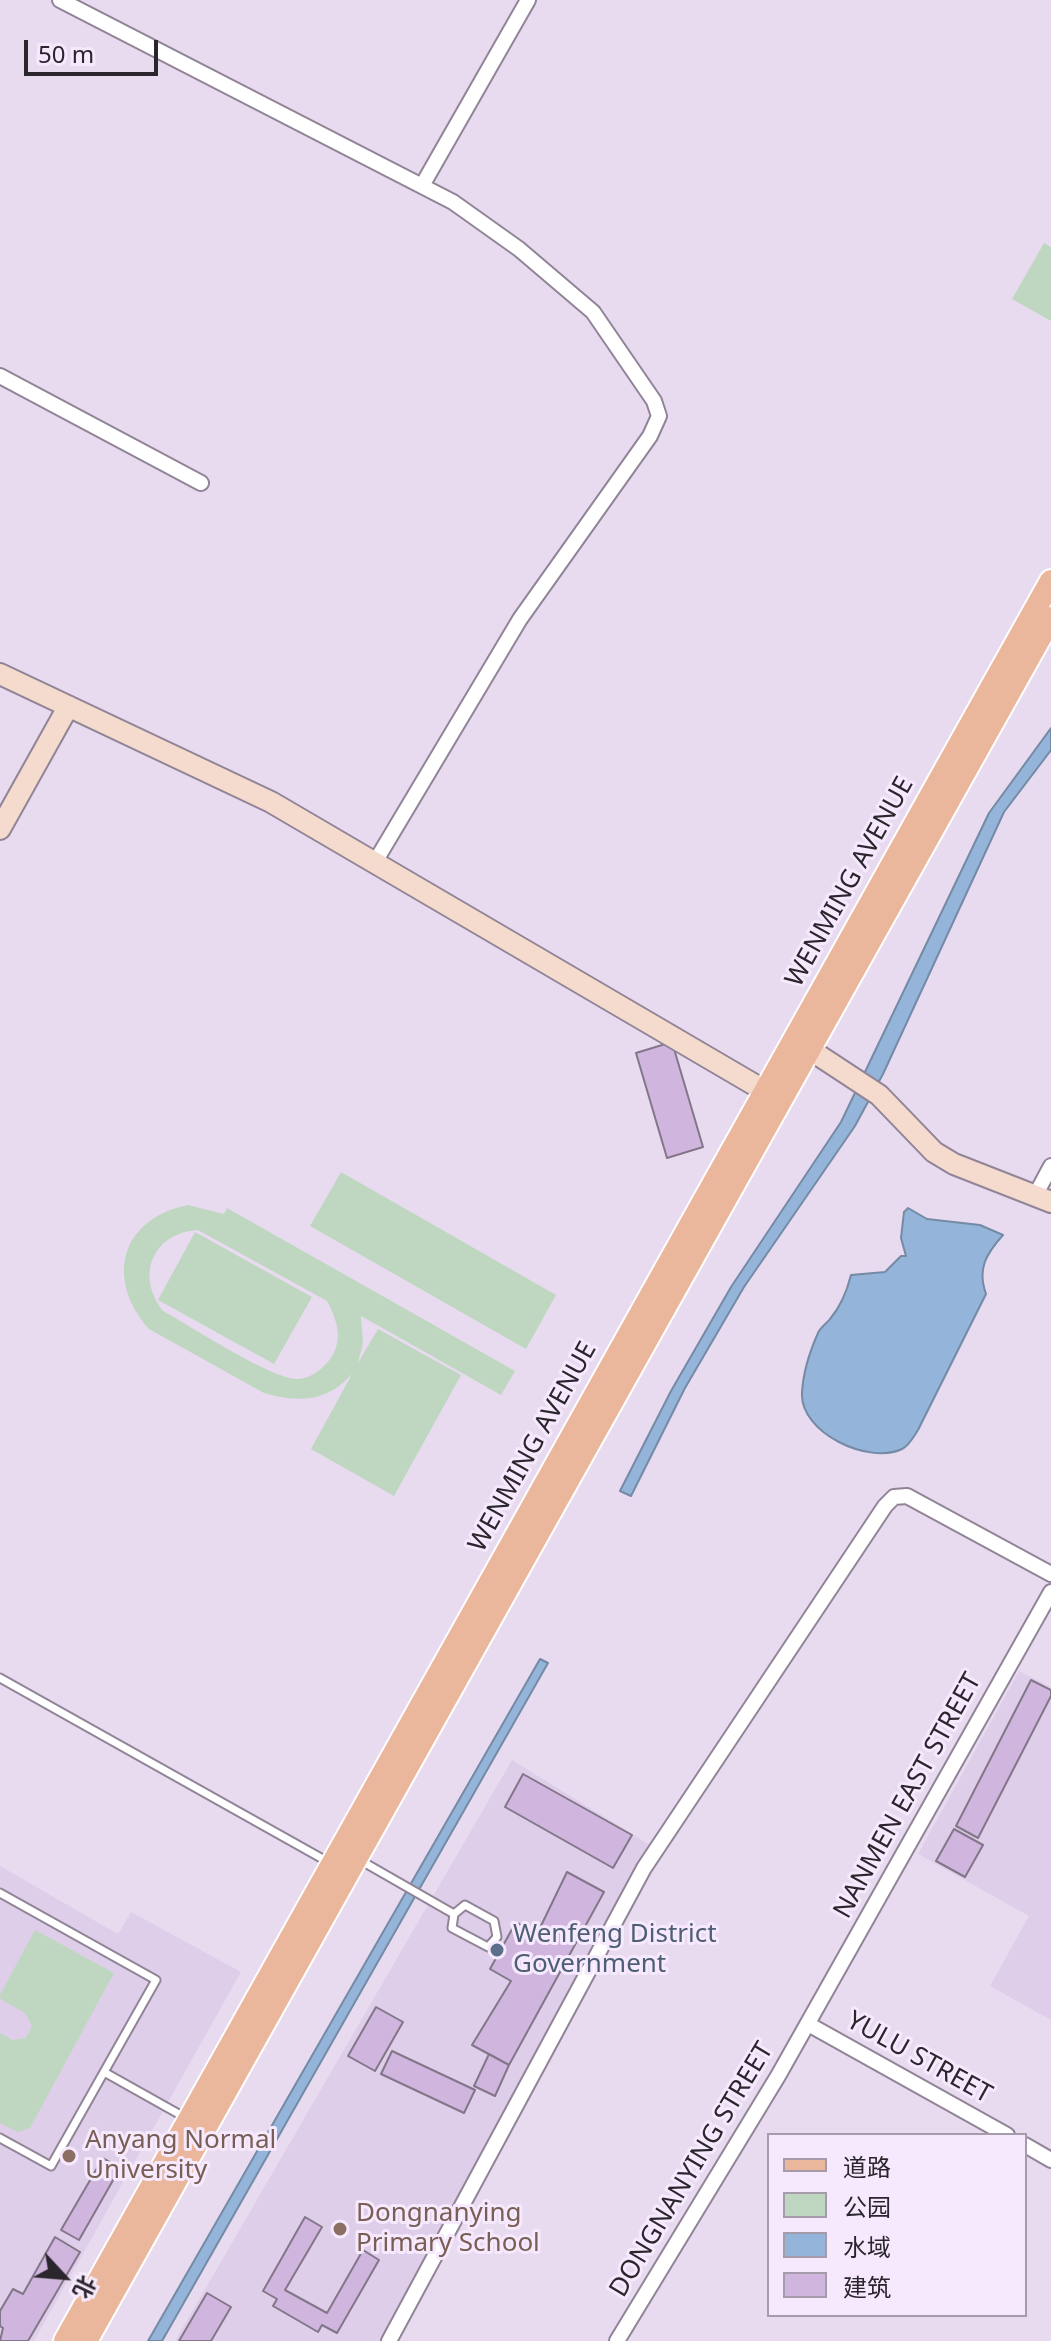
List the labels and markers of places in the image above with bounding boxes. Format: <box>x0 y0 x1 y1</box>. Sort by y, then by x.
place label: Wenfeng District Government <box>513 1919 717 1980</box>
marker: Wenfeng District Government <box>488 1941 506 1959</box>
place label: Anyang Normal University <box>85 2125 276 2186</box>
marker: Anyang Normal University <box>60 2147 78 2165</box>
place label: Dongnanying Primary School <box>356 2198 540 2260</box>
marker: Dongnanying Primary School <box>331 2220 349 2238</box>

